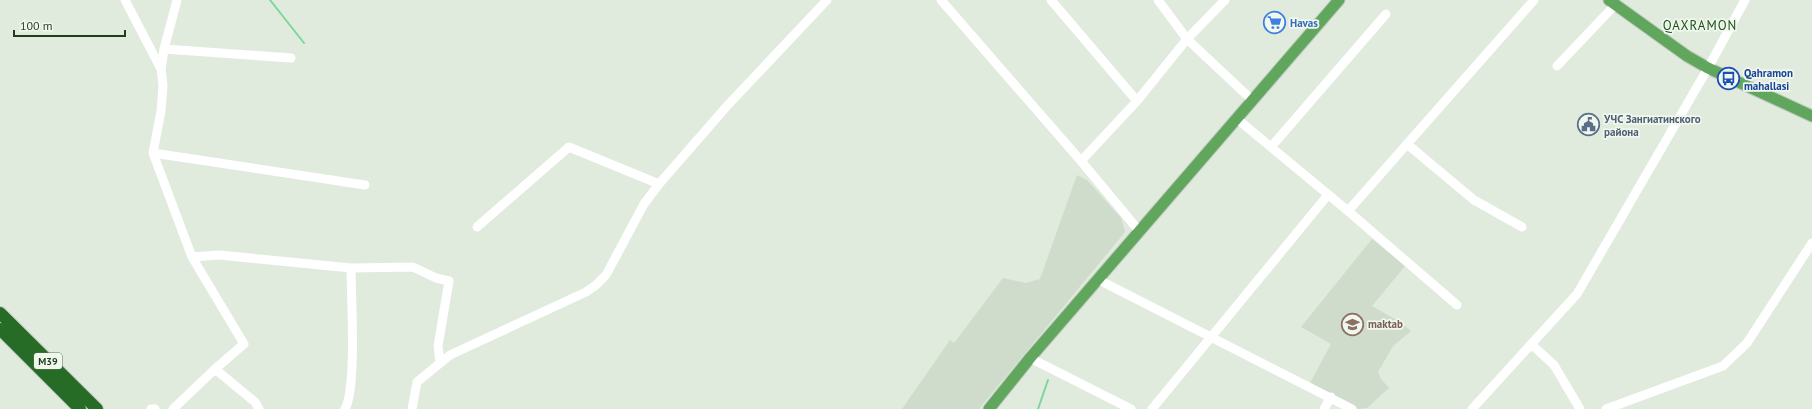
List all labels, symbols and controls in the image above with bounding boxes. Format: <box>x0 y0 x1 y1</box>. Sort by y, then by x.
supermarket icon: Havas <box>1262 10 1288 36</box>
scale bar <box>14 12 125 38</box>
place label: Havas <box>1290 16 1318 30</box>
district label: QAXRAMON <box>1663 17 1737 34</box>
text: 100 m <box>20 18 53 33</box>
bus stop icon: Qahramon mahallasi <box>1715 66 1741 92</box>
place label: Qahramon mahallasi <box>1744 66 1793 93</box>
public building icon: УЧС Зангиатинского района <box>1576 112 1602 138</box>
place label: УЧС Зангиатинского района <box>1603 112 1701 139</box>
school or university icon: maktab <box>1340 311 1366 337</box>
place label: maktab <box>1368 317 1403 331</box>
road number: M39 <box>34 353 62 369</box>

